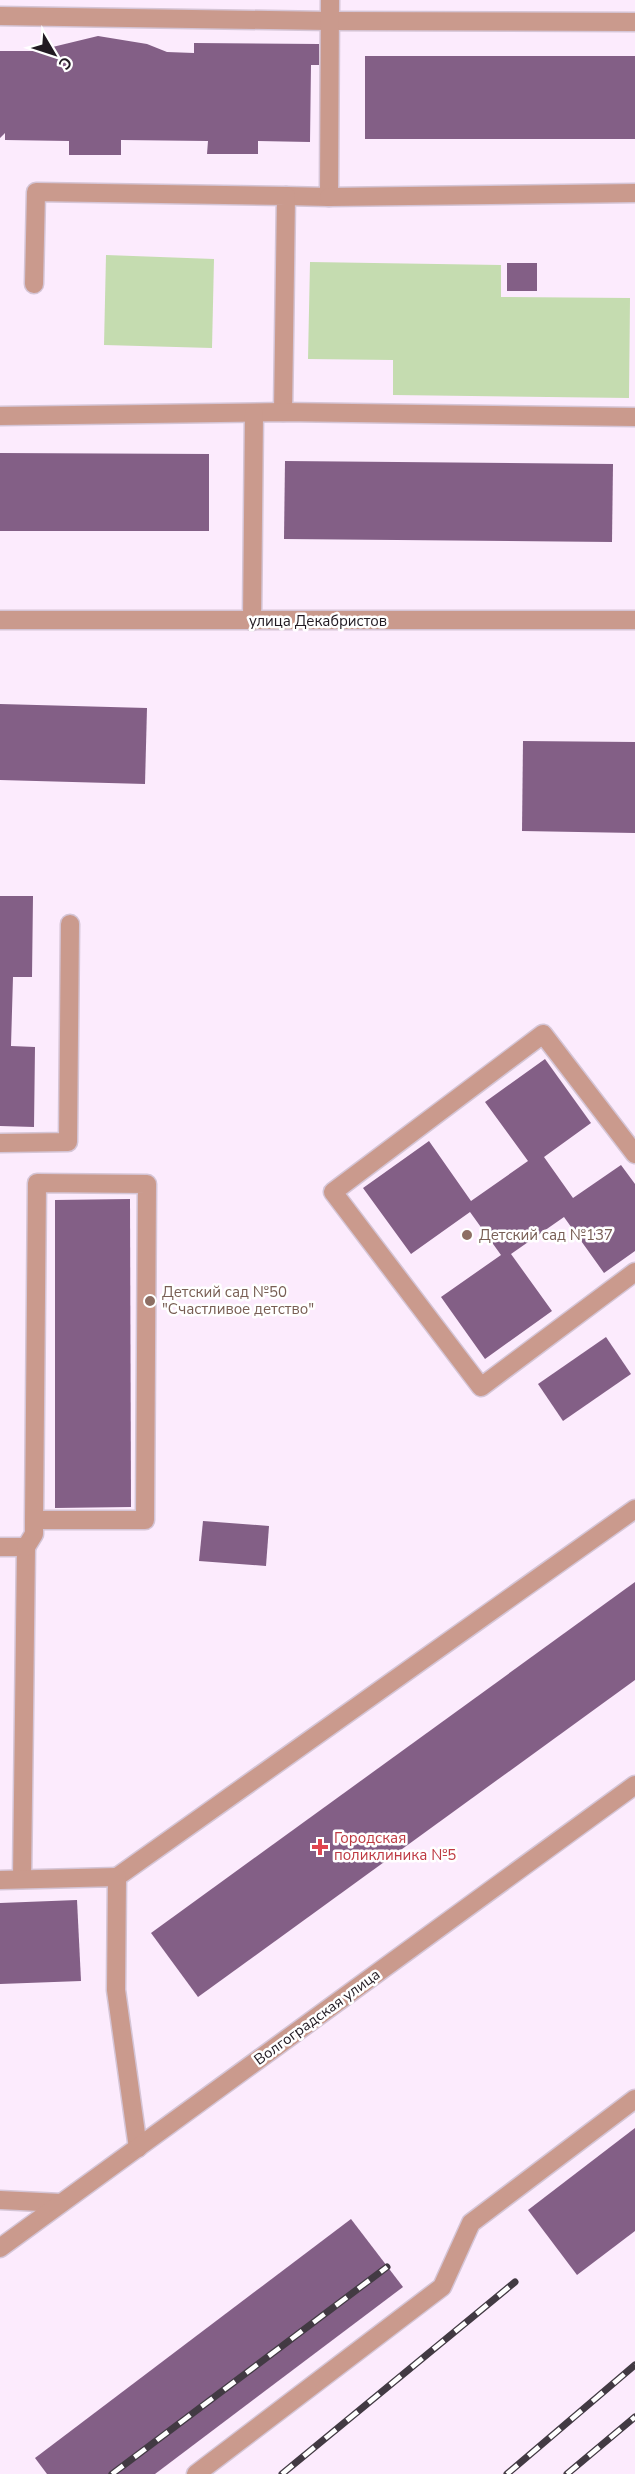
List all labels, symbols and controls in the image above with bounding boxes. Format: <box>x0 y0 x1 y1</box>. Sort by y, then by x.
north arrow <box>24 24 84 84</box>
text: С <box>53 52 77 74</box>
street label: улица Декабристов <box>249 611 387 631</box>
place label: Детский сад №137 <box>479 1225 613 1245</box>
marker: Детский сад №137 <box>460 1228 474 1242</box>
place label: Детский сад №50 "Счастливое детство" <box>162 1282 314 1319</box>
marker: Детский сад №50 "Счастливое детство" <box>143 1294 157 1308</box>
place label: Городская поликлиника №5 <box>334 1828 456 1865</box>
marker: Городская поликлиника №5 <box>311 1838 329 1856</box>
street label: Волгоградская улица <box>250 1964 384 2070</box>

